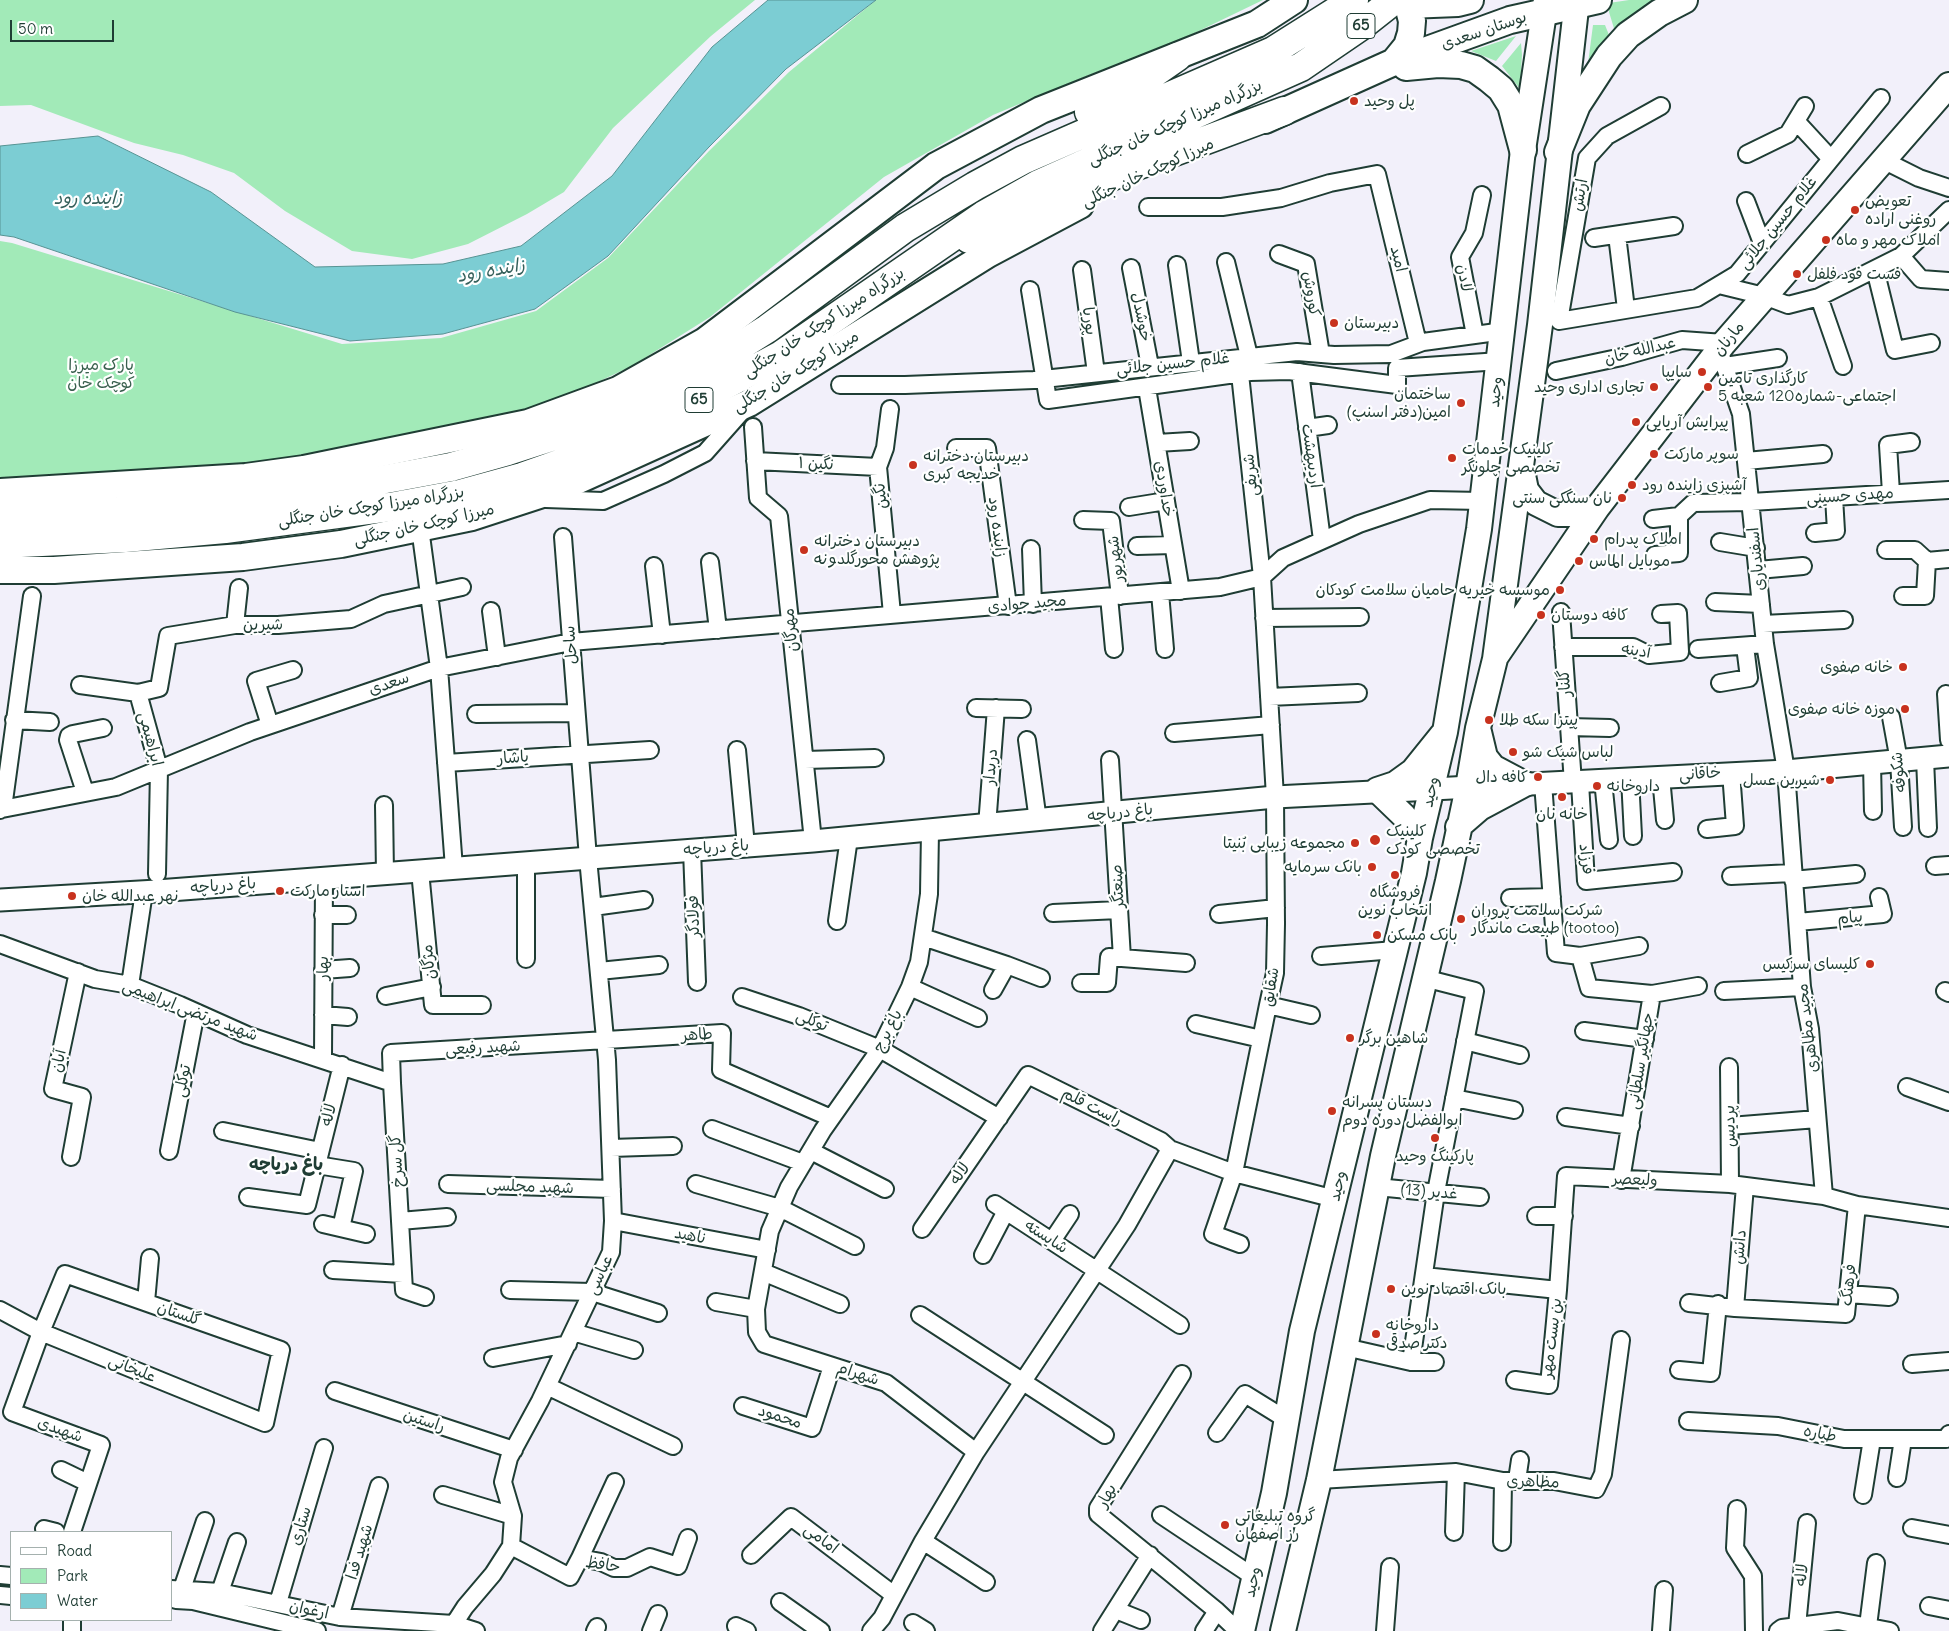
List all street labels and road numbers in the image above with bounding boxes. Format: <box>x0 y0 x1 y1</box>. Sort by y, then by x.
street label: بوستان سعدی <box>1439 7 1529 55</box>
road number: 65 <box>1347 14 1375 38</box>
street label: بزرگراه میرزا کوچک خان جنگلی <box>1085 76 1265 170</box>
street label: میرزا کوچک خان جنگلی <box>1079 134 1217 212</box>
street label: غلام حسین جلائی <box>1735 173 1821 273</box>
street label: ارتش <box>1568 177 1592 213</box>
street label: امید <box>1386 244 1410 274</box>
street label: لادن <box>1452 263 1476 293</box>
street label: بزرگراه میرزا کوچک خان جنگلی <box>740 264 908 382</box>
street label: کوروش <box>1298 270 1324 318</box>
street label: خوشدل <box>1127 291 1155 343</box>
street label: پوریا <box>1078 306 1100 336</box>
street label: مارنان <box>1709 318 1749 360</box>
street label: میرزا کوچک خان جنگلی <box>729 327 863 417</box>
street label: عبدالله خان <box>1602 333 1678 369</box>
street label: غلام حسین جلائی <box>1115 348 1231 380</box>
street label: وحید <box>1485 376 1507 408</box>
road number: 65 <box>685 388 713 412</box>
street label: اردیبهشت <box>1297 423 1325 489</box>
street label: نگین ۱ <box>798 453 834 475</box>
street label: شریفی <box>1239 453 1263 497</box>
street label: خداوردی <box>1150 460 1178 518</box>
street label: نگین <box>870 482 892 510</box>
street label: بزرگراه میرزا کوچک خان جنگلی <box>276 483 466 531</box>
street label: مهدی حسینی <box>1806 483 1894 509</box>
street label: زاینده رود <box>984 496 1010 558</box>
street label: میرزا کوچک خان جنگلی <box>352 499 496 551</box>
street label: اسفندیاری <box>1744 526 1770 592</box>
street label: شهریور <box>1104 535 1128 583</box>
street label: مجید جوادی <box>987 591 1067 617</box>
street label: مهرگان <box>779 607 803 653</box>
street label: شیرین <box>243 615 283 635</box>
street label: ساحل <box>560 625 582 665</box>
street label: آدینه <box>1620 639 1652 663</box>
street label: سعدی <box>366 668 412 700</box>
street label: گلنار <box>1554 669 1576 697</box>
street label: ابراهیمی <box>134 710 166 768</box>
street label: یاشار <box>496 747 530 769</box>
street label: دربدار <box>980 748 1002 786</box>
street label: شکوفه <box>1887 751 1911 793</box>
street label: خاقانی <box>1678 763 1722 785</box>
street label: وحید <box>1418 775 1444 809</box>
street label: باغ دریاچه <box>1086 800 1154 826</box>
street label: باغ دریاچه <box>682 836 750 860</box>
street label: فرزاد <box>1575 842 1597 876</box>
street label: صنعتگر <box>1107 864 1129 908</box>
street label: باغ دریاچه <box>189 874 257 898</box>
street label: فولادگر <box>684 895 704 937</box>
street label: پیام <box>1836 907 1864 929</box>
street label: مژگان <box>418 943 440 981</box>
street label: بهار <box>313 956 333 980</box>
street label: شقایق <box>1258 966 1284 1008</box>
street label: شهید مرتضی ابراهیمی <box>120 976 260 1046</box>
street label: مجید مظاهری <box>1793 982 1823 1074</box>
street label: توکلی <box>793 1006 831 1036</box>
street label: باغ برج <box>869 1007 907 1055</box>
street label: جهانگیر سلطانی <box>1624 1011 1658 1111</box>
street label: طاهر <box>681 1024 713 1046</box>
street label: شهید رفیعی <box>445 1036 521 1060</box>
street label: آبان <box>47 1048 71 1074</box>
street label: توکلی <box>170 1063 196 1099</box>
street label: راست قلم <box>1059 1084 1125 1130</box>
street label: لاله <box>317 1102 341 1128</box>
street label: پردیس <box>1720 1105 1740 1147</box>
street label: گل سرخ <box>386 1134 408 1188</box>
street label: لاله <box>946 1159 974 1189</box>
street label: وحید <box>1325 1169 1351 1203</box>
street label: ولیعصر <box>1612 1169 1658 1191</box>
street label: شهید مجلسی <box>486 1176 574 1198</box>
street label: غدیر (13) <box>1400 1180 1458 1204</box>
street label: شایسته <box>1021 1216 1071 1258</box>
street label: ناهید <box>673 1224 707 1248</box>
street label: دانش <box>1729 1229 1751 1265</box>
street label: عباسی <box>583 1252 617 1298</box>
street label: فرهنگ <box>1837 1263 1861 1307</box>
street label: بن بست مهر <box>1538 1297 1566 1379</box>
street label: گلستان <box>155 1298 203 1330</box>
street label: علیخانی <box>106 1351 158 1387</box>
street label: شهرام <box>835 1358 881 1390</box>
street label: محمود <box>756 1401 804 1433</box>
street label: راستین <box>401 1405 447 1437</box>
street label: شهیدی <box>35 1413 85 1447</box>
street label: طیاره <box>1802 1421 1838 1447</box>
street label: مظاهری <box>1506 1471 1560 1493</box>
street label: بهار <box>1093 1481 1121 1511</box>
street label: ستاری <box>286 1504 316 1548</box>
street label: امامی <box>800 1520 842 1558</box>
street label: شهید فدا <box>342 1522 378 1582</box>
street label: حافظ <box>584 1553 622 1577</box>
street label: لاله <box>1791 1563 1813 1587</box>
street label: وحید <box>1240 1565 1266 1599</box>
street label: ارغوان <box>287 1596 331 1624</box>

